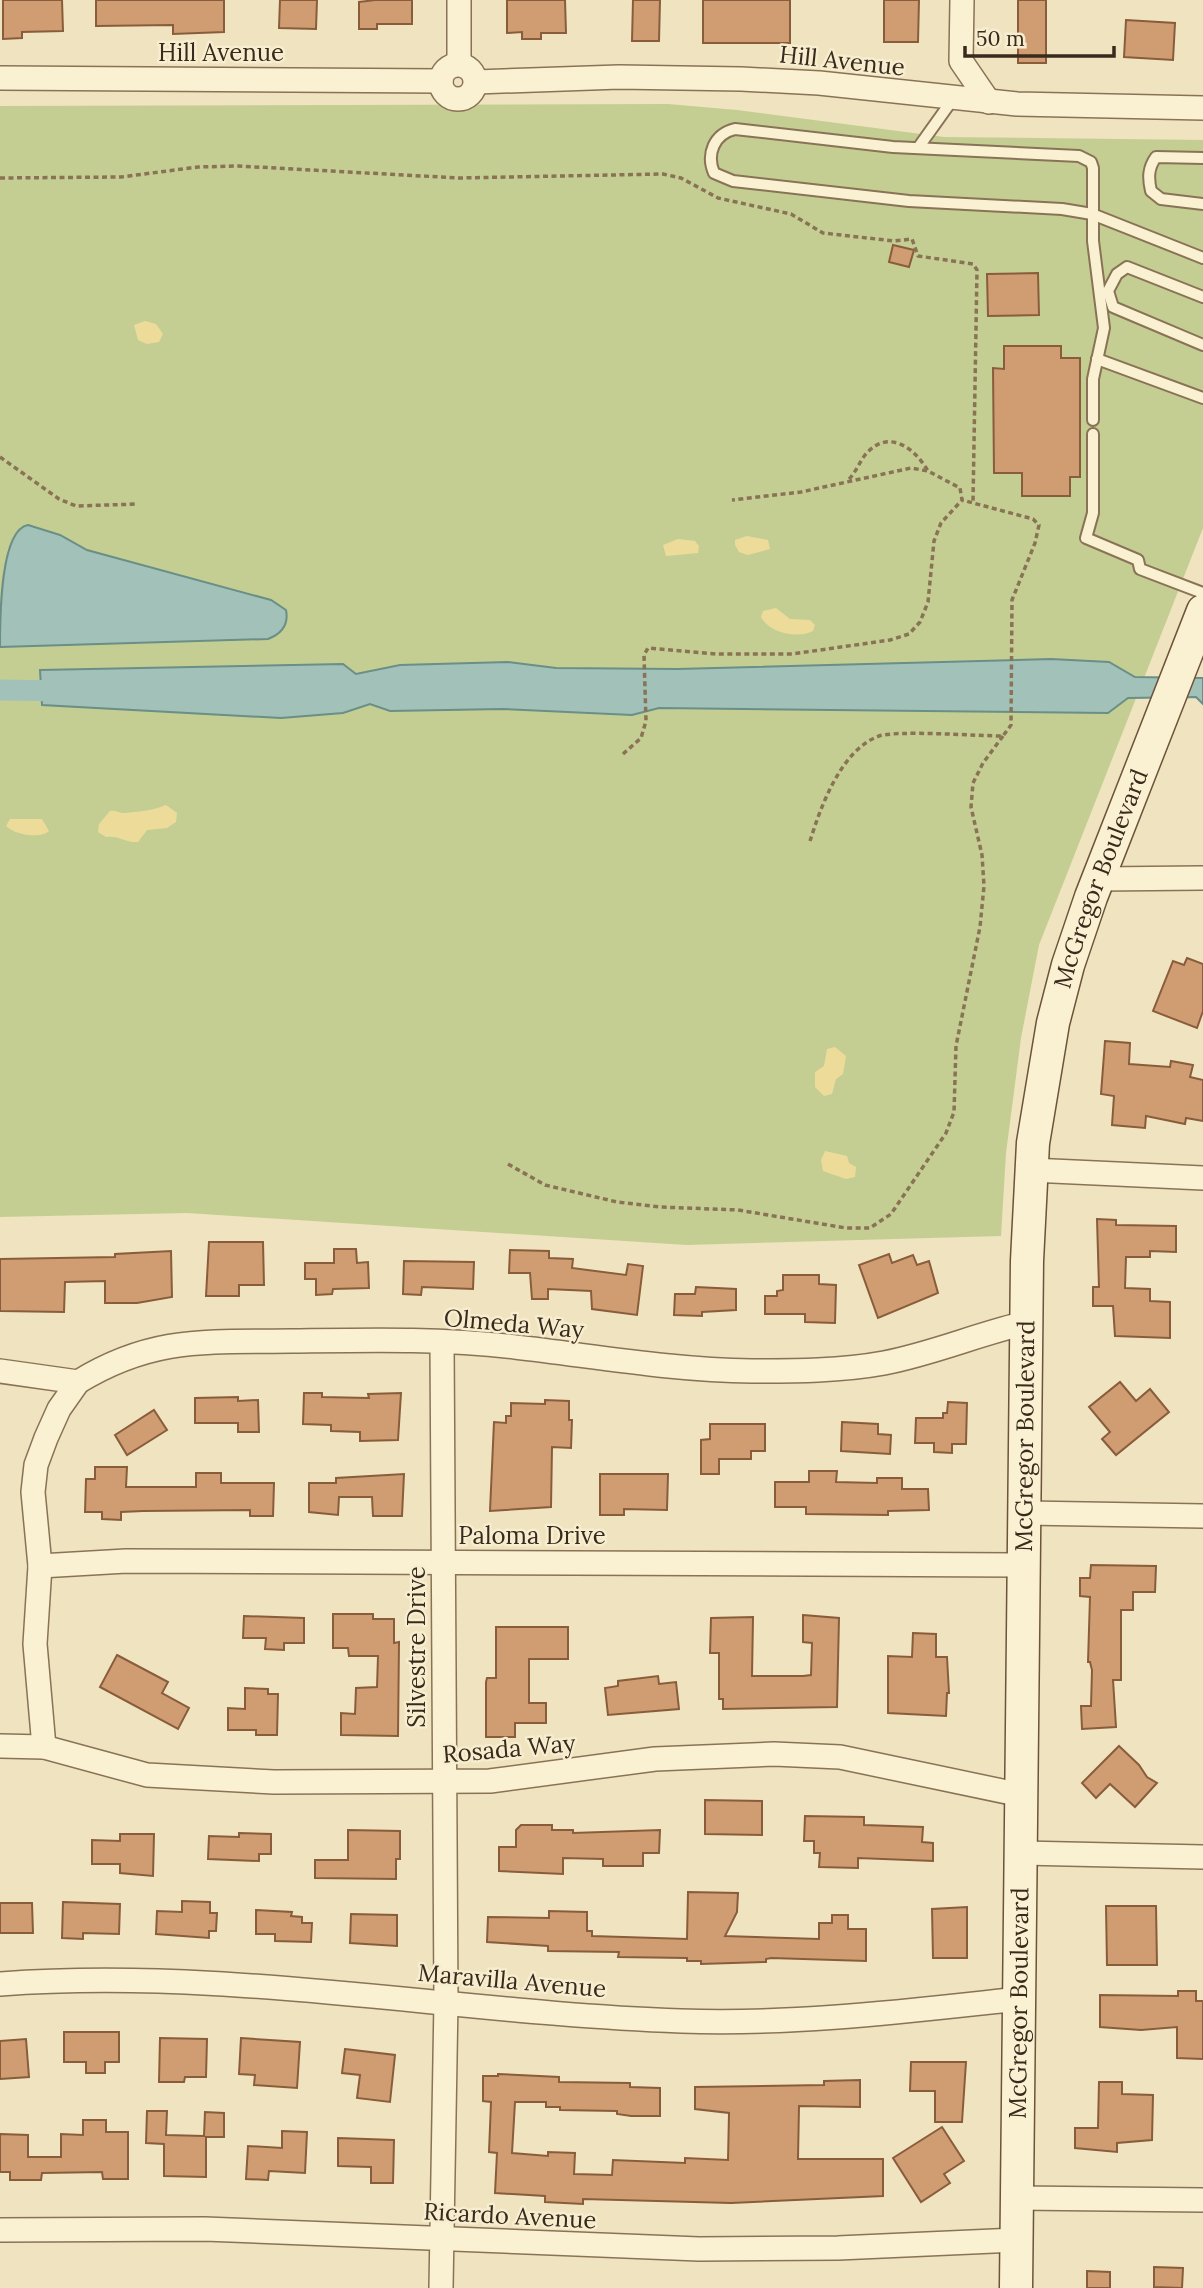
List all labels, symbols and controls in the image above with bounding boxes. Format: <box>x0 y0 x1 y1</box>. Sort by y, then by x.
scale bar <box>965 14 1114 58</box>
text: 50 m <box>976 25 1025 52</box>
street label: Hill Avenue <box>158 37 284 68</box>
street label: Hill Avenue <box>778 38 906 83</box>
street label: McGregor Boulevard <box>1047 764 1155 992</box>
street label: Olmeda Way <box>443 1302 586 1345</box>
street label: McGregor Boulevard <box>1008 1320 1041 1552</box>
street label: Paloma Drive <box>458 1520 606 1551</box>
street label: Silvestre Drive <box>401 1566 432 1728</box>
street label: Rosada Way <box>441 1727 577 1770</box>
street label: McGregor Boulevard <box>1002 1887 1035 2119</box>
street label: Maravilla Avenue <box>417 1957 607 2004</box>
street label: Ricardo Avenue <box>423 2195 597 2236</box>

